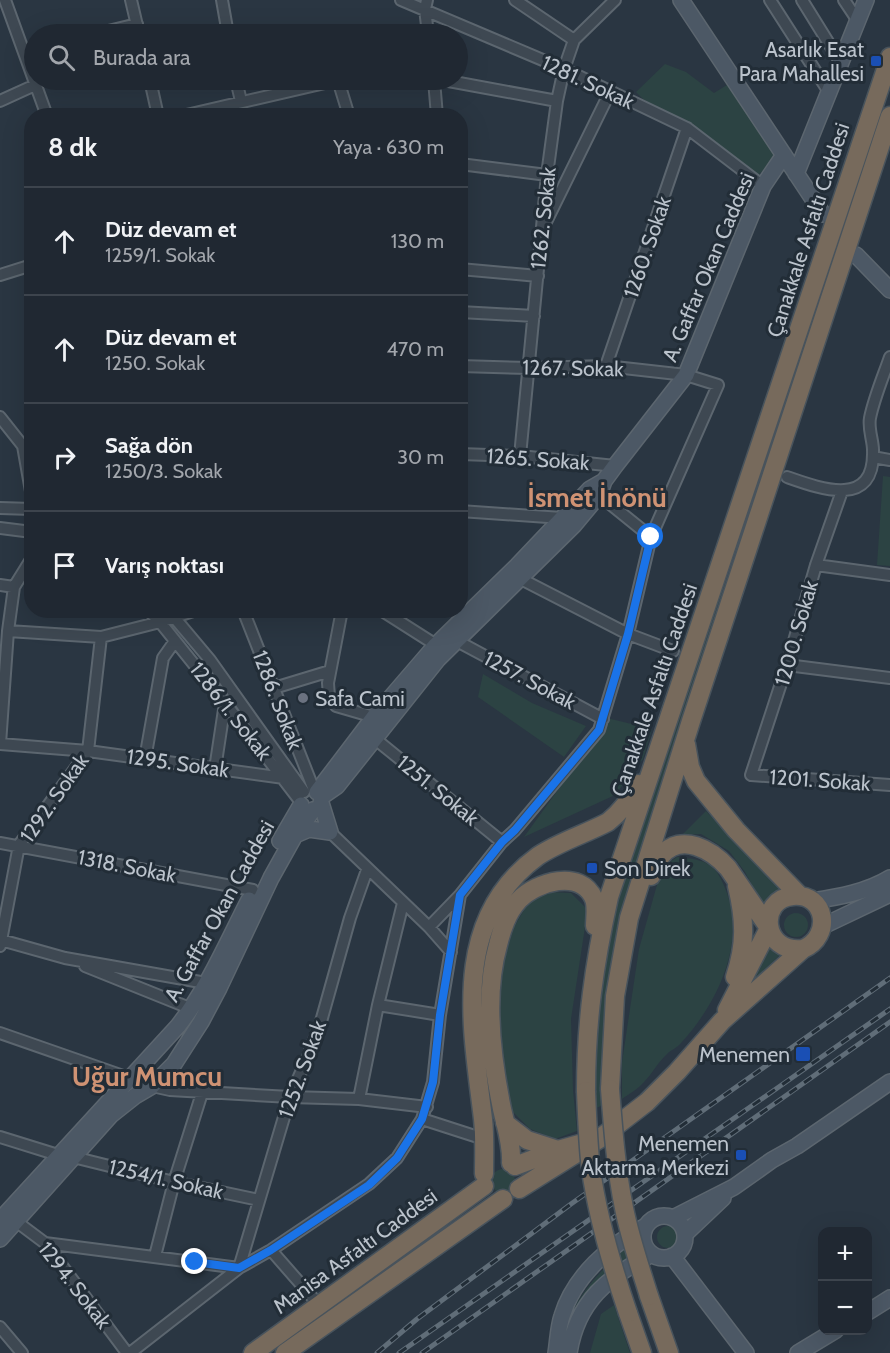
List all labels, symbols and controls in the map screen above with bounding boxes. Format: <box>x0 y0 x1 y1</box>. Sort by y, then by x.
search box <box>24 24 468 90</box>
place label: Asarlık Esat Para Mahallesi <box>739 37 864 86</box>
icon: search <box>45 41 78 74</box>
text: Burada ara <box>93 44 191 71</box>
street label: 1281. Sokak <box>538 50 639 115</box>
marker: Asarlık Esat Para Mahallesi <box>869 54 883 68</box>
street label: Çanakkale Asfaltı Caddesi <box>762 120 854 340</box>
text: 8 dk <box>48 131 97 163</box>
text: Yaya · 630 m <box>333 135 444 159</box>
street label: 1262. Sokak <box>525 165 561 270</box>
street label: A. Gaffar Okan Caddesi <box>657 168 759 366</box>
street label: 1260. Sokak <box>618 192 676 301</box>
text: Düz devam et <box>105 216 237 243</box>
icon: ahead <box>48 225 81 258</box>
text: 130 m <box>391 229 444 253</box>
text: 1259/1. Sokak <box>105 243 215 267</box>
text: Düz devam et <box>105 324 237 351</box>
icon: ahead <box>48 333 81 366</box>
text: 470 m <box>387 337 444 361</box>
text: 1250. Sokak <box>105 351 205 375</box>
street label: 1267. Sokak <box>522 355 624 381</box>
text: Sağa dön <box>105 432 193 459</box>
icon: right <box>48 441 81 474</box>
street label: 1265. Sokak <box>486 443 591 475</box>
text: 30 m <box>397 445 444 469</box>
text: 1250/3. Sokak <box>105 459 223 483</box>
district label: İsmet İnönü <box>527 481 667 514</box>
route start <box>637 523 663 549</box>
icon: arrive <box>48 549 81 582</box>
text: Varış noktası <box>105 552 224 579</box>
street label: 1200. Sokak <box>769 577 823 689</box>
street label: Çanakkale Asfaltı Caddesi <box>606 580 702 800</box>
street label: 1257. Sokak <box>480 645 581 715</box>
street label: 1286. Sokak <box>248 647 309 754</box>
street label: 1286/1. Sokak <box>185 657 277 766</box>
place label: Safa Cami <box>315 686 405 711</box>
marker: Safa Cami <box>296 691 310 705</box>
street label: 1295. Sokak <box>125 743 231 783</box>
street label: 1292. Sokak <box>14 748 94 847</box>
street label: 1251. Sokak <box>392 750 484 831</box>
street label: 1201. Sokak <box>769 764 872 796</box>
street label: A. Gaffar Okan Caddesi <box>159 816 279 1006</box>
street label: 1318. Sokak <box>76 844 179 888</box>
place label: Son Direk <box>604 856 691 881</box>
marker: Son Direk <box>585 861 599 875</box>
street label: 1252. Sokak <box>273 1016 331 1121</box>
place label: Menemen <box>699 1042 790 1067</box>
marker: Menemen <box>794 1045 812 1063</box>
district label: Uğur Mumcu <box>72 1060 222 1093</box>
place label: Menemen Aktarma Merkezi <box>581 1131 729 1180</box>
marker: Menemen Aktarma Merkezi <box>734 1148 748 1162</box>
street label: 1254/1. Sokak <box>106 1154 226 1204</box>
street label: Manisa Asfaltı Caddesi <box>268 1183 442 1319</box>
map controls <box>818 1227 872 1335</box>
button: + <box>818 1227 872 1281</box>
street label: 1294. Sokak <box>33 1237 117 1334</box>
route end <box>181 1248 207 1274</box>
button: − <box>818 1281 872 1335</box>

